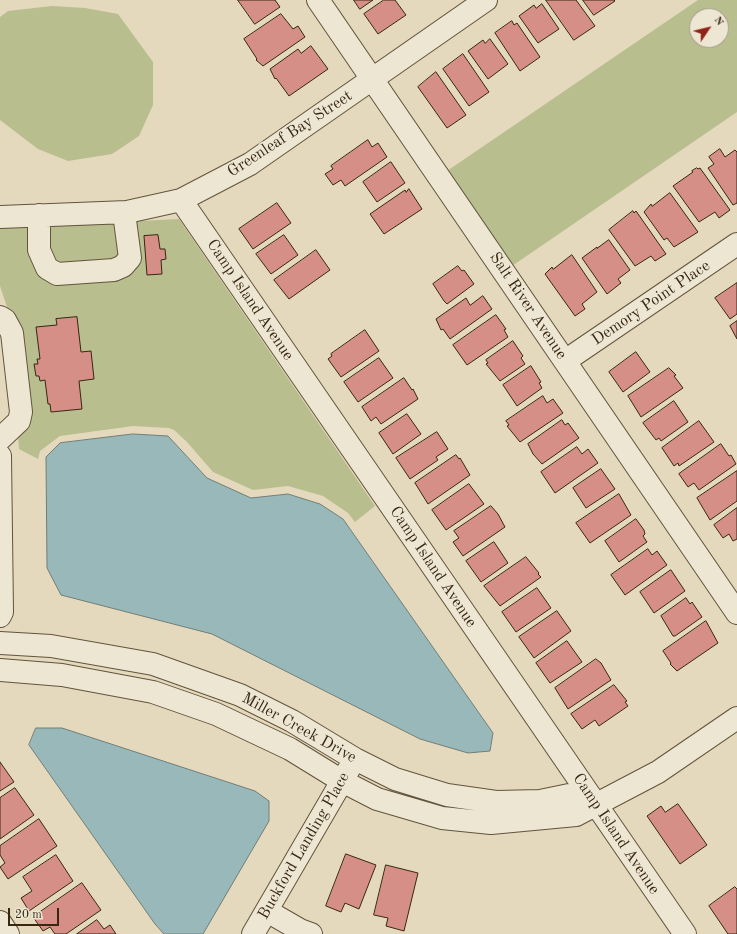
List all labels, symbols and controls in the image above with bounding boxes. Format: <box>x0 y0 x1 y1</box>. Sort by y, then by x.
north arrow <box>689 8 729 48</box>
text: N <box>712 15 725 28</box>
street label: Greenleaf Bay Street <box>224 87 356 181</box>
street label: Camp Island Avenue <box>202 236 298 364</box>
street label: Salt River Avenue <box>485 249 571 363</box>
street label: Demory Point Place <box>588 256 714 350</box>
street label: Camp Island Avenue <box>385 503 481 631</box>
street label: Miller Creek Drive <box>238 689 360 767</box>
street label: Buckford Landing Place <box>254 769 354 923</box>
street label: Camp Island Avenue <box>568 770 664 898</box>
scale bar <box>10 900 61 926</box>
text: 20 m <box>15 909 42 921</box>

